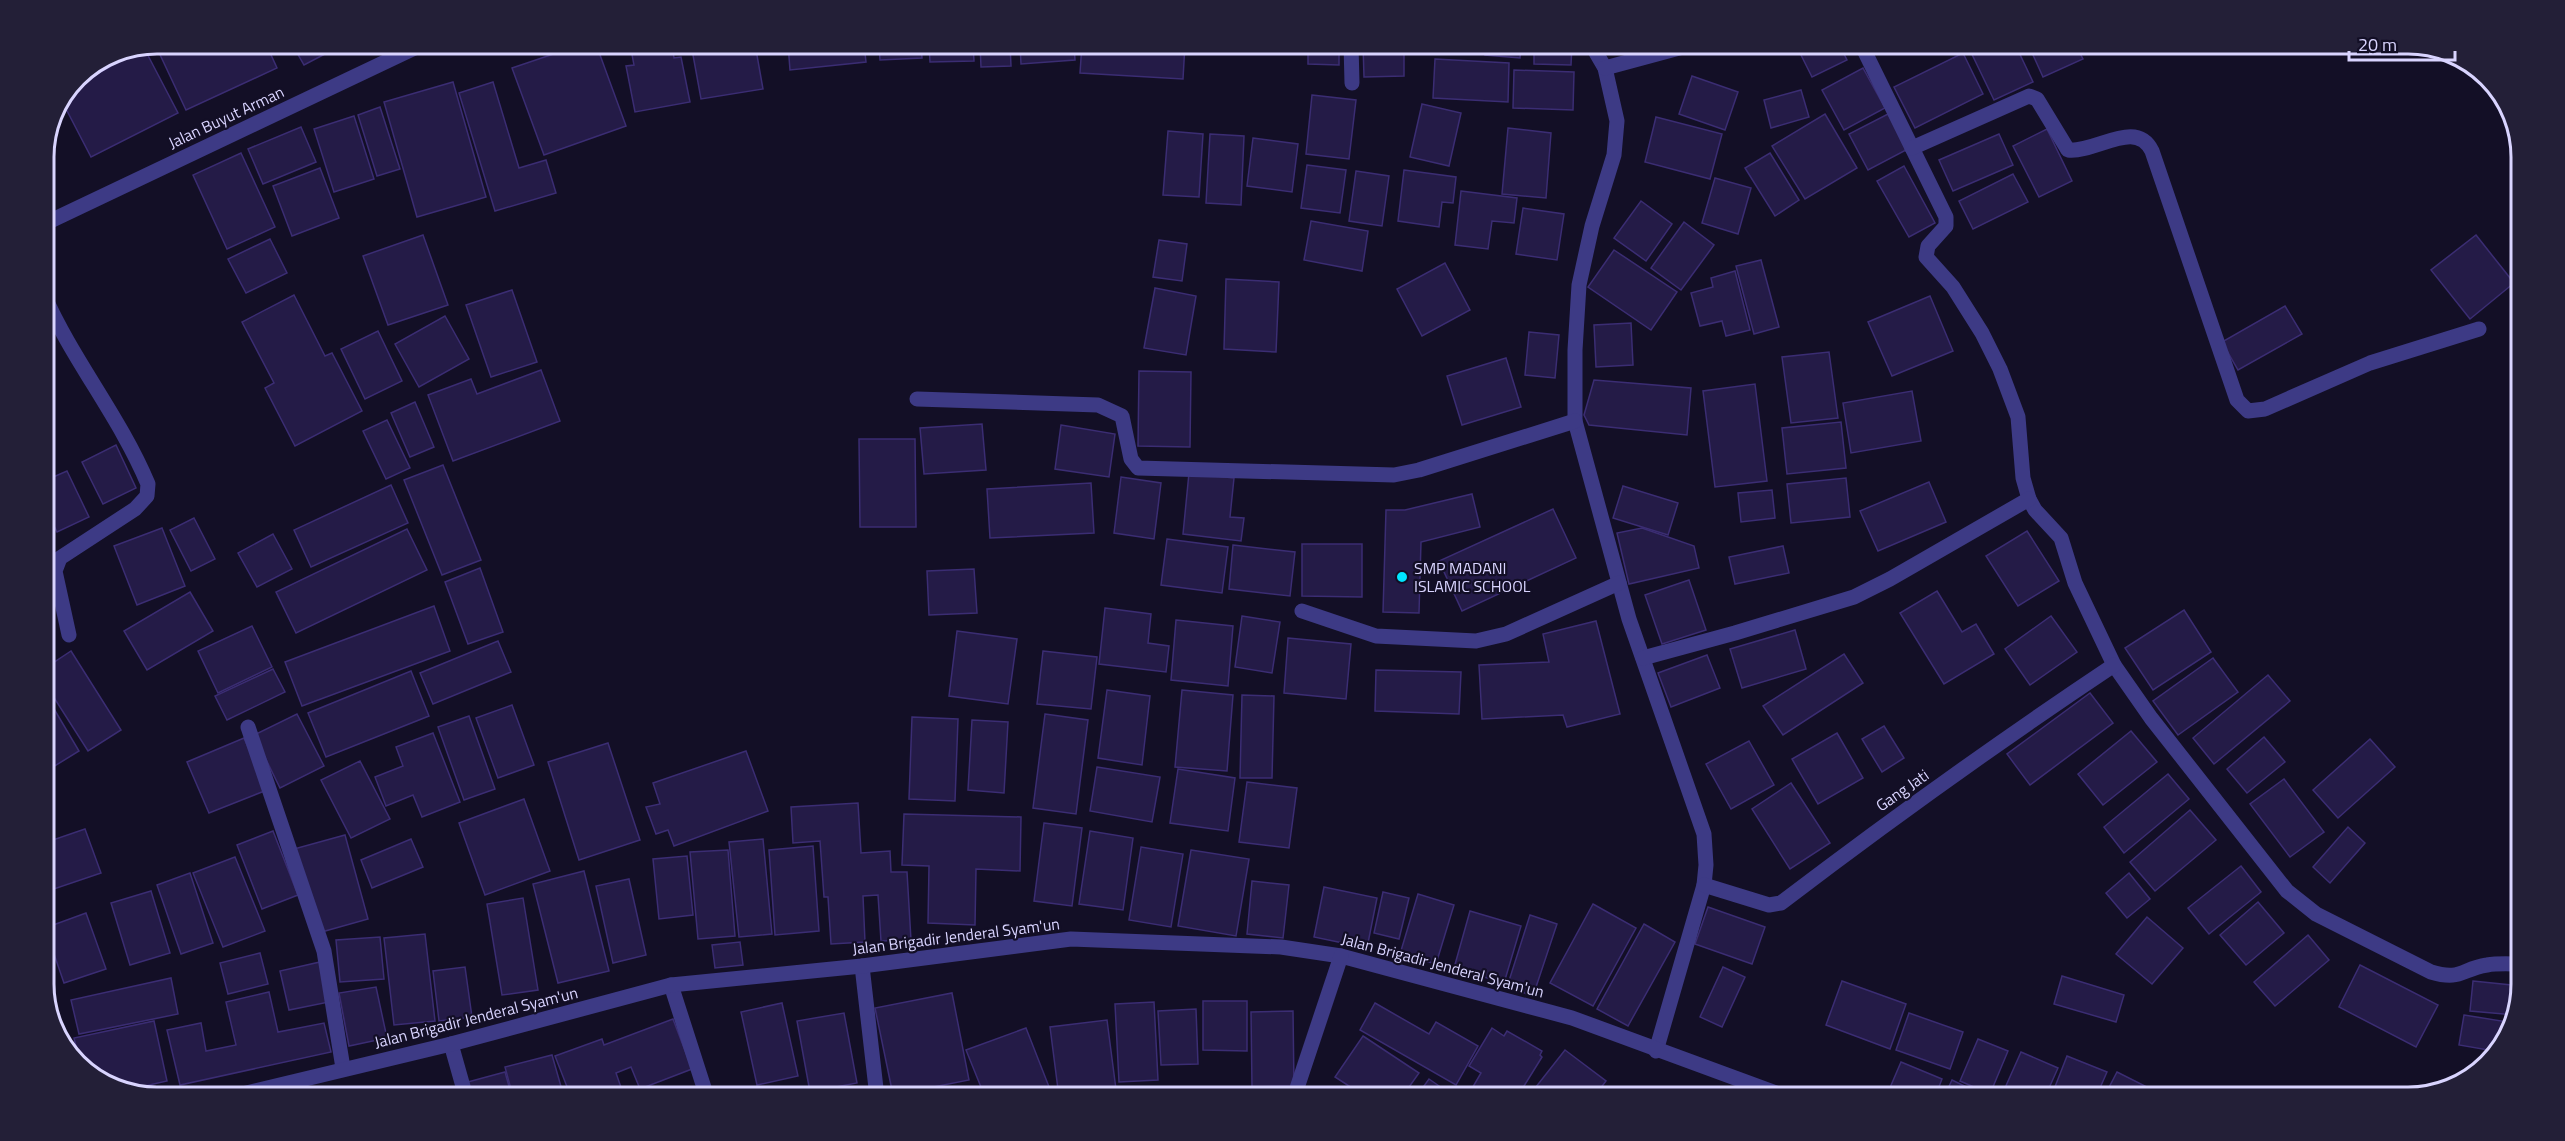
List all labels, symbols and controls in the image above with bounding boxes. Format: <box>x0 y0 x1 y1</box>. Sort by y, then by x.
scale bar <box>2349 24 2456 62</box>
text: 20 m <box>2358 31 2397 58</box>
street label: Jalan Buyut Arman <box>164 80 288 154</box>
place label: SMP MADANI ISLAMIC SCHOOL <box>1414 556 1531 598</box>
marker: SMP MADANI ISLAMIC SCHOOL <box>1395 570 1409 584</box>
street label: Gang Jati <box>1871 763 1933 817</box>
street label: Jalan Brigadir Jenderal Syam'un <box>851 911 1061 961</box>
street label: Jalan Brigadir Jenderal Syam'un <box>1339 926 1547 1004</box>
street label: Jalan Brigadir Jenderal Syam'un <box>372 980 580 1054</box>

